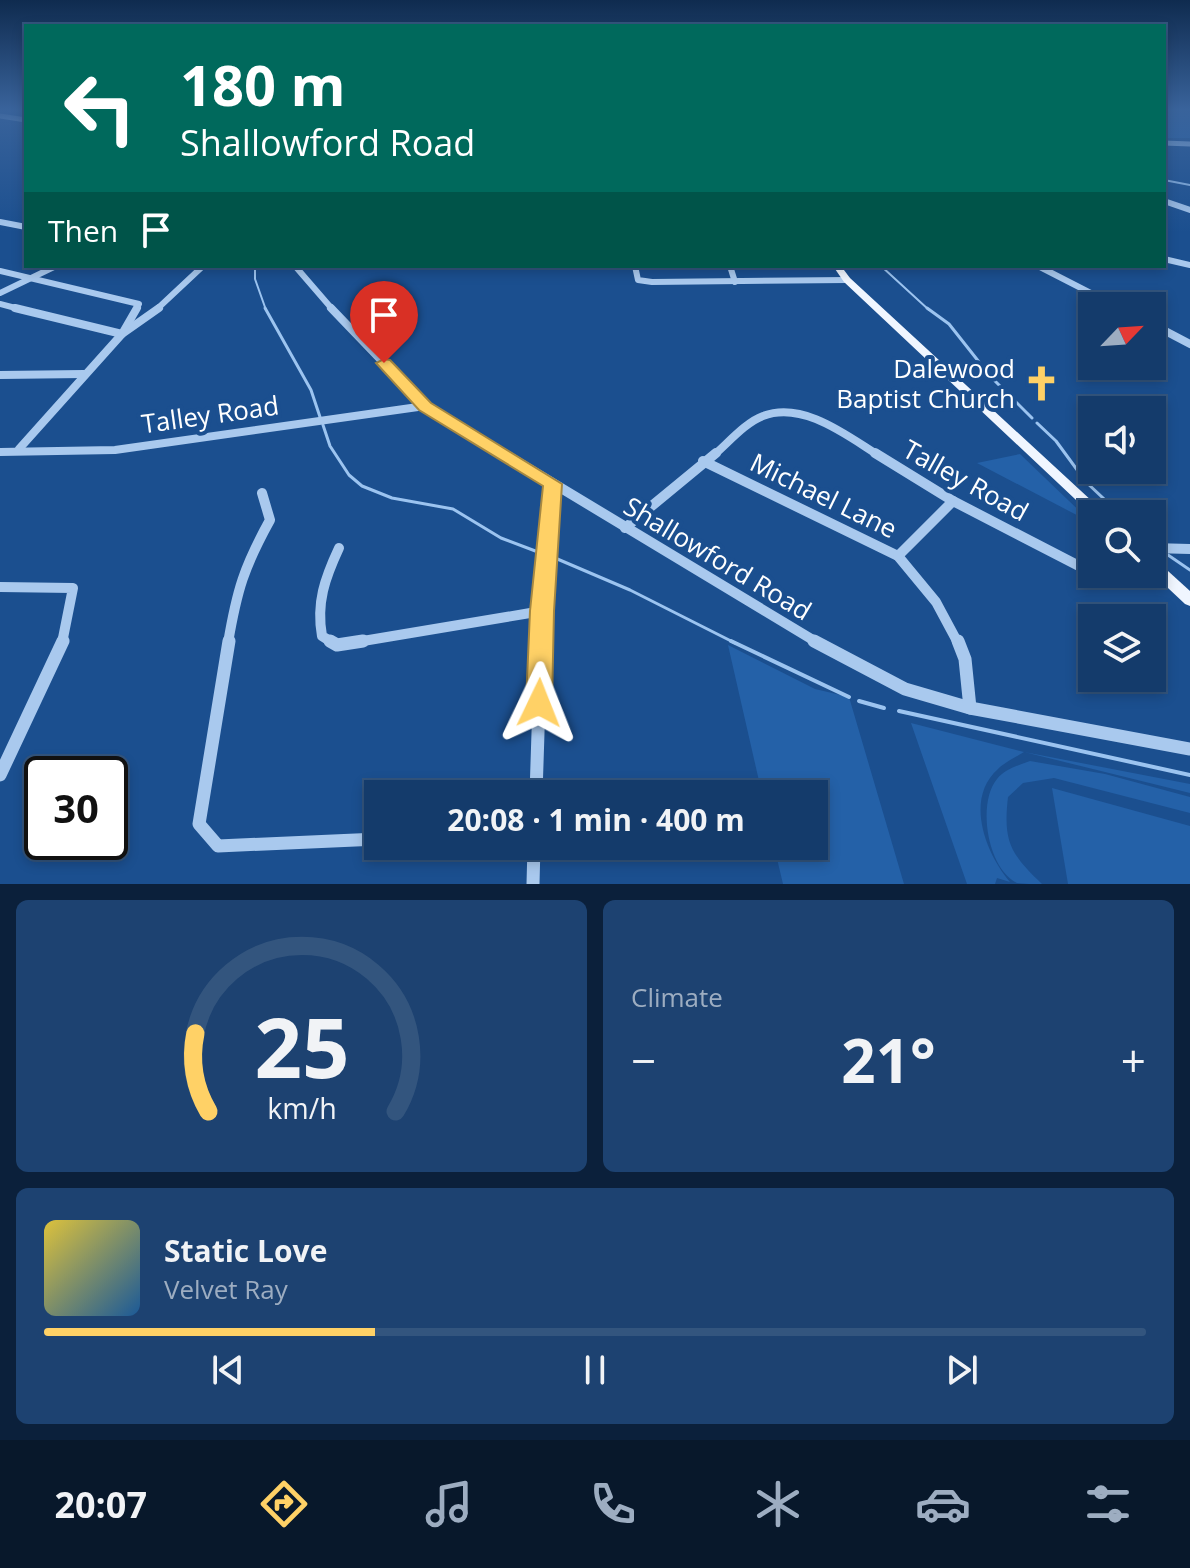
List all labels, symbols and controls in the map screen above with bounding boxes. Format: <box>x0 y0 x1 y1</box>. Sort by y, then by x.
text: 180 m <box>180 46 346 122</box>
icon: left <box>48 56 152 160</box>
text: Shallowford Road <box>180 118 475 167</box>
icon: arrive <box>134 208 178 252</box>
text: Then <box>48 210 118 251</box>
pin <box>350 281 418 363</box>
north arrow <box>1078 292 1166 380</box>
map controls <box>1078 292 1166 692</box>
icon: arrive <box>362 293 406 337</box>
place label: Dalewood Baptist Church <box>836 350 1015 416</box>
church icon: Dalewood Baptist Church <box>1022 364 1060 402</box>
street label: Talley Road <box>139 387 281 441</box>
button: sound <box>1078 396 1166 484</box>
street label: Talley Road <box>897 431 1035 529</box>
street label: Michael Lane <box>745 444 903 546</box>
street label: Shallowford Road <box>617 488 819 628</box>
button: search <box>1078 500 1166 588</box>
button: layers <box>1078 604 1166 692</box>
position arrow <box>497 661 581 745</box>
speed limit sign: 30 <box>24 756 128 860</box>
text: 20:08 · 1 min · 400 m <box>447 799 745 840</box>
text: Climate <box>631 979 723 1015</box>
text: 25 <box>254 989 349 1102</box>
text: 21° <box>841 1019 936 1101</box>
text: − <box>631 1030 656 1090</box>
text: + <box>1121 1030 1146 1090</box>
text: km/h <box>267 1088 336 1127</box>
text: Static Love <box>164 1230 327 1271</box>
text: Velvet Ray <box>164 1271 288 1307</box>
icon: previous <box>206 1348 250 1392</box>
icon: pause <box>573 1348 617 1392</box>
icon: next <box>940 1348 984 1392</box>
icon: directions <box>256 1476 312 1532</box>
icon: music <box>421 1476 477 1532</box>
icon: phone <box>585 1476 641 1532</box>
icon: climate <box>750 1476 806 1532</box>
icon: car <box>915 1476 971 1532</box>
icon: filters <box>1080 1476 1136 1532</box>
text: 20:07 <box>54 1480 147 1529</box>

